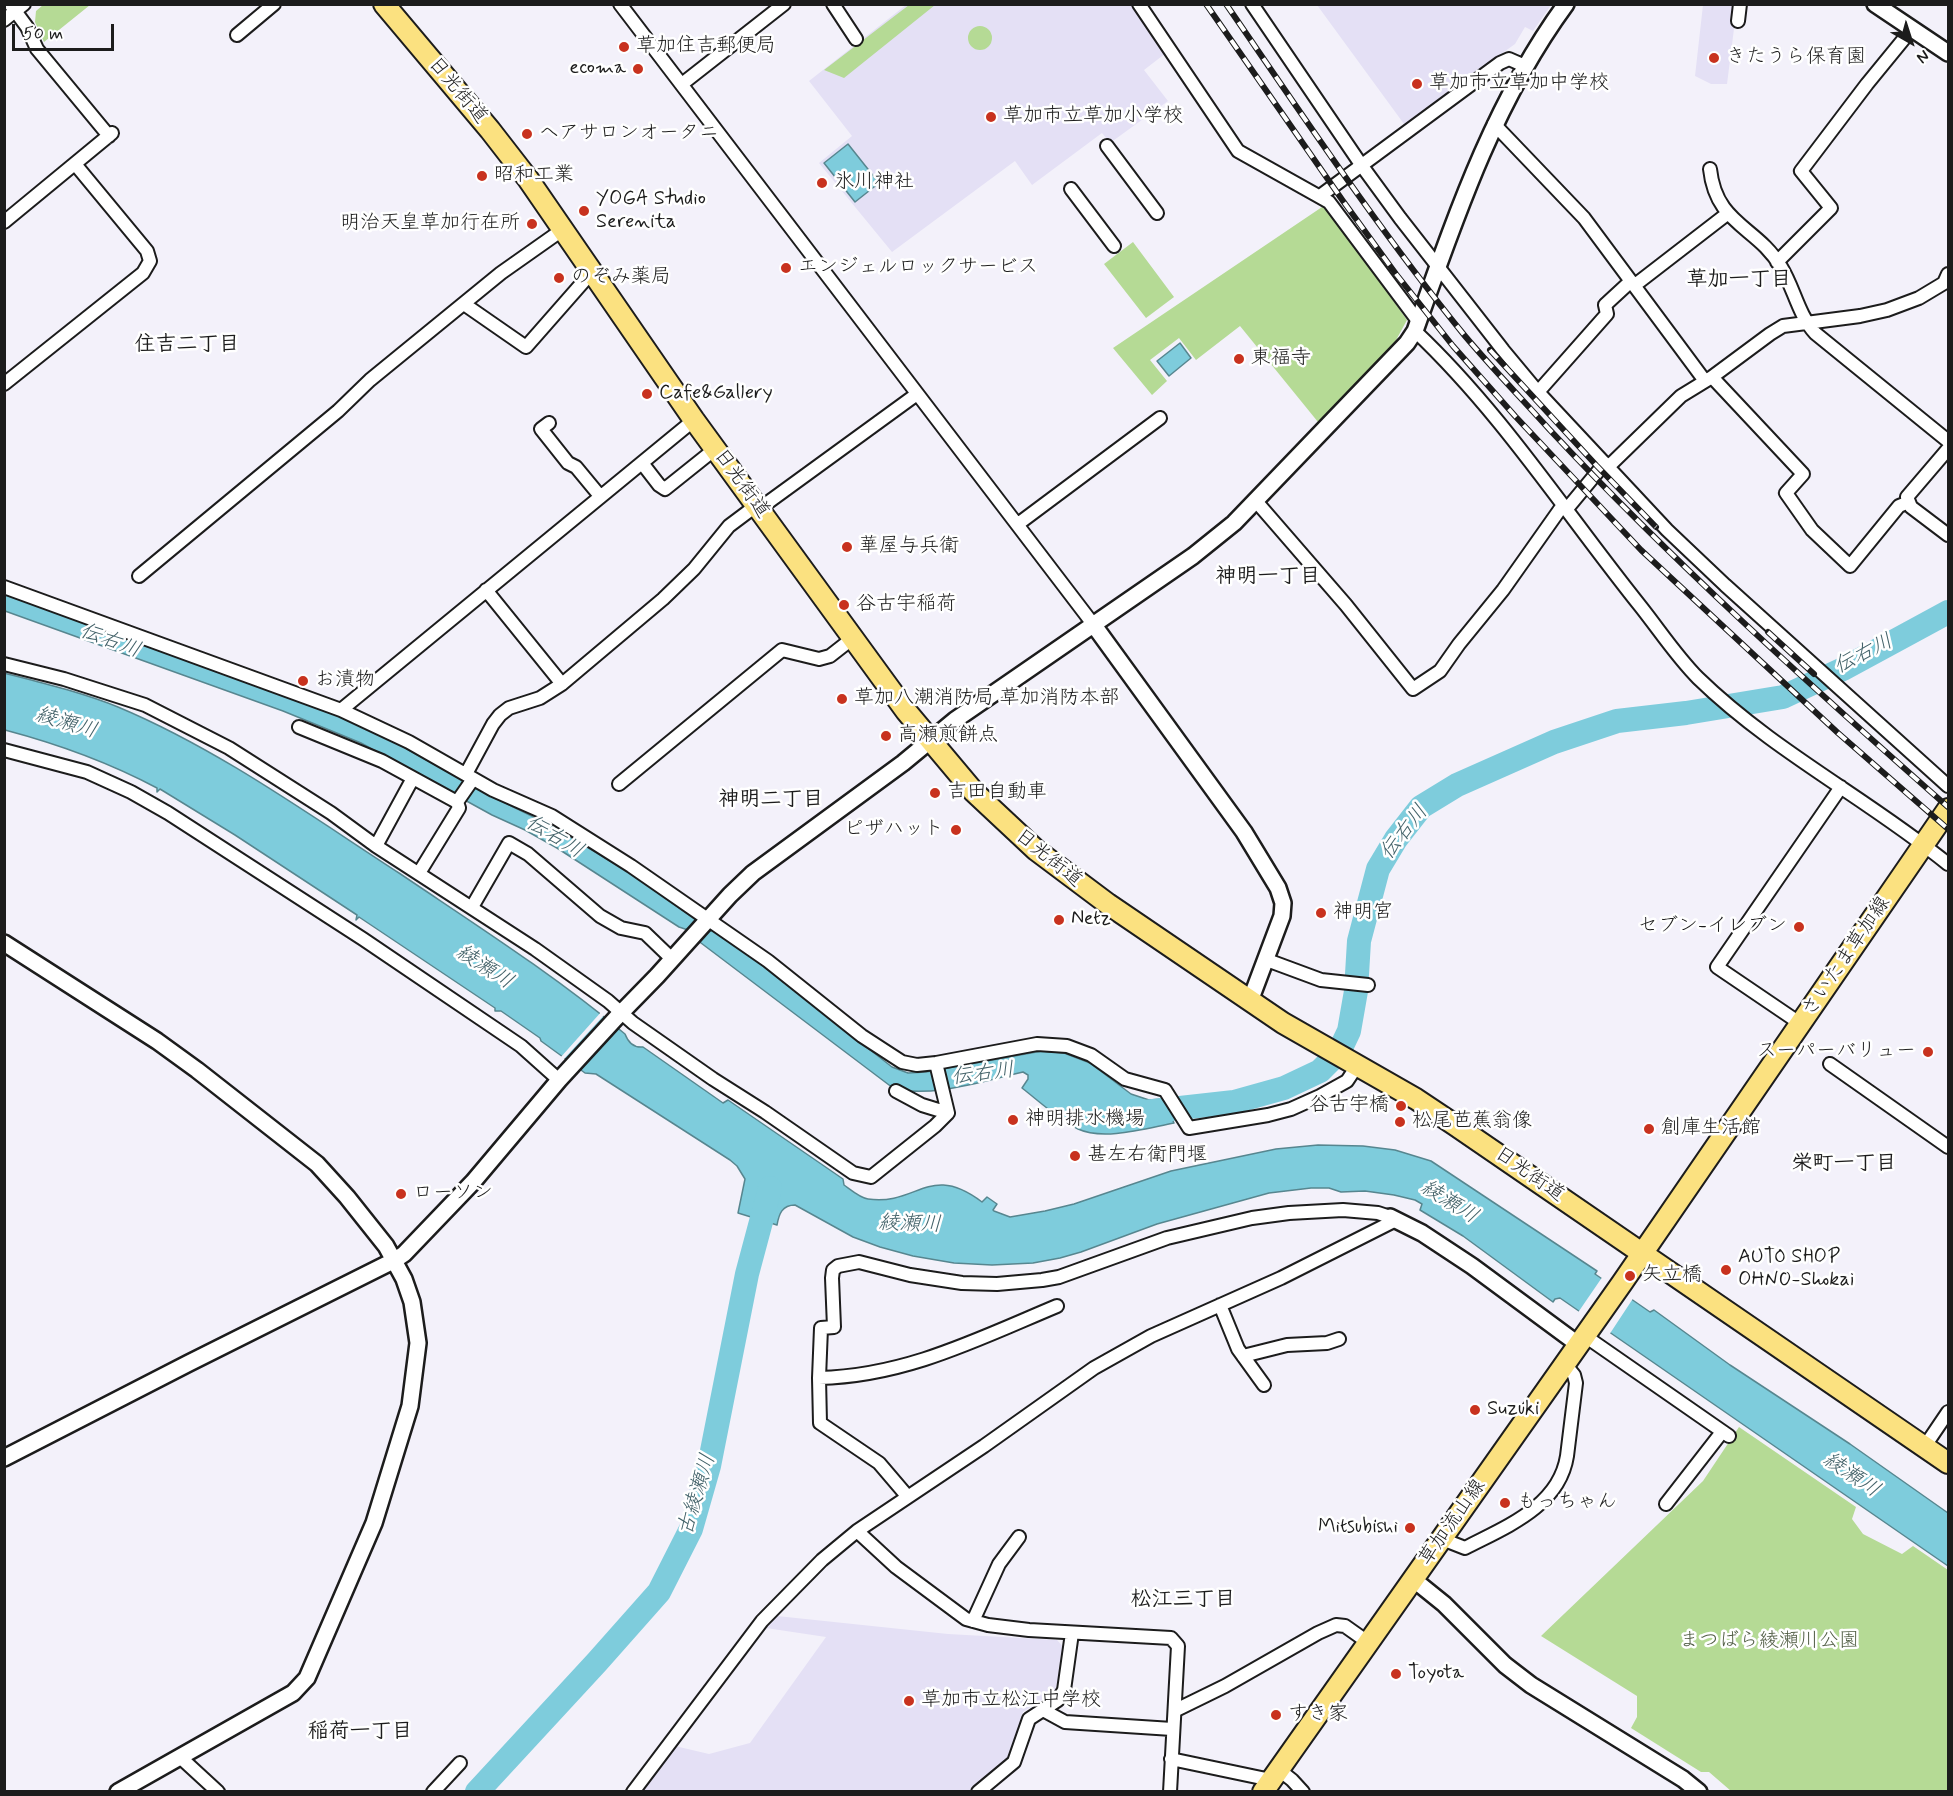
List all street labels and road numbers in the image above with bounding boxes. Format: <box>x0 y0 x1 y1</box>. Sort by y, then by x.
street label: 日光街道 <box>422 53 492 129</box>
street label: 日光街道 <box>708 445 774 523</box>
street label: 日光街道 <box>1009 825 1087 893</box>
street label: さいたま草加線 <box>1798 892 1896 1022</box>
street label: 日光街道 <box>1489 1142 1569 1208</box>
street label: 草加流山線 <box>1414 1475 1492 1571</box>

